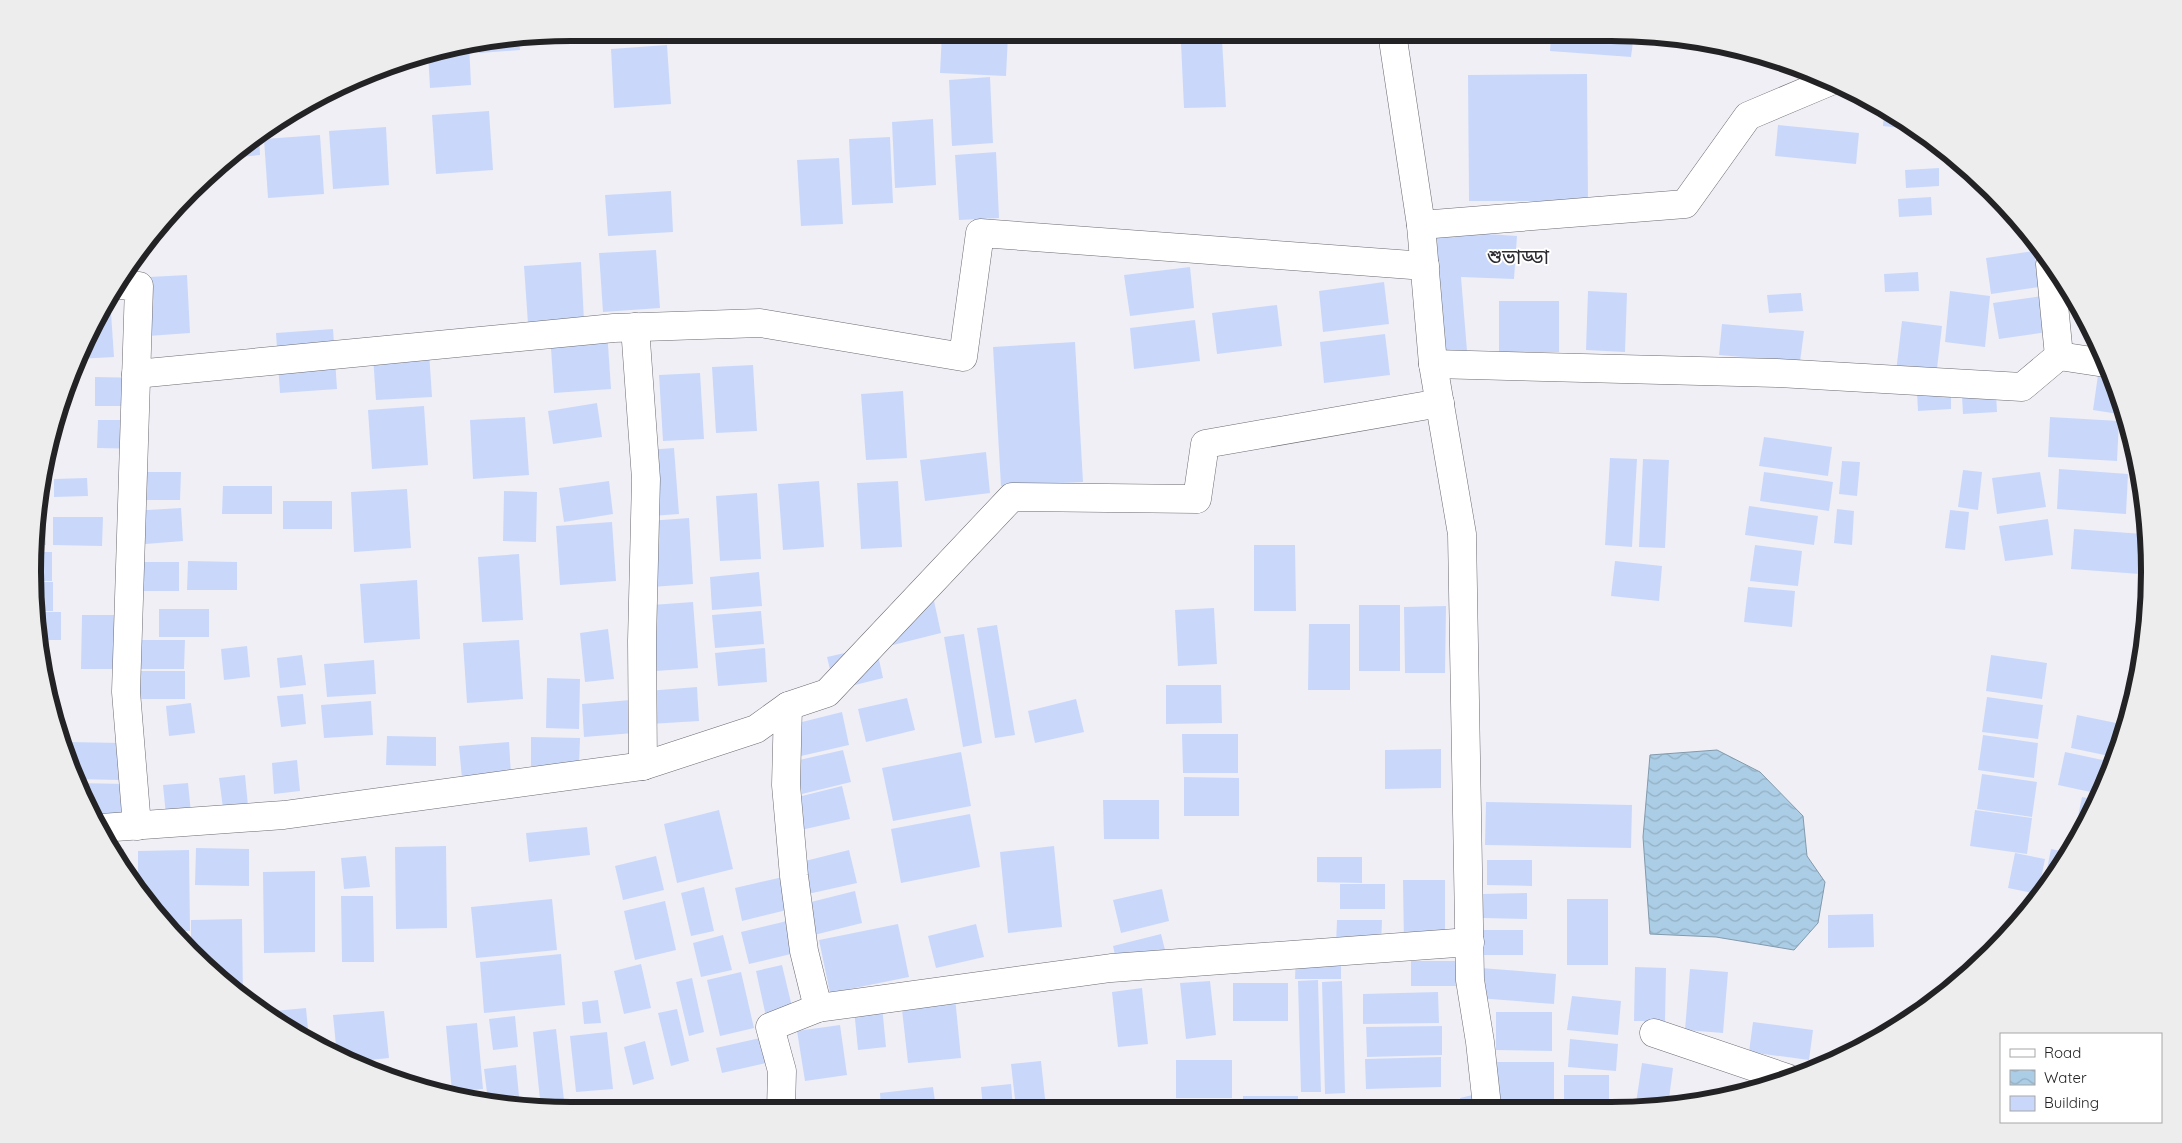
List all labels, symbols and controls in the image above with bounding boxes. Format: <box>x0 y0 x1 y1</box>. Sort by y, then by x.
district label: শুভাড্ডা <box>1487 244 1550 269</box>
legend <box>2000 1033 2162 1123</box>
text: Road <box>2044 1043 2081 1062</box>
text: Water <box>2044 1068 2087 1087</box>
text: Building <box>2044 1093 2099 1112</box>

